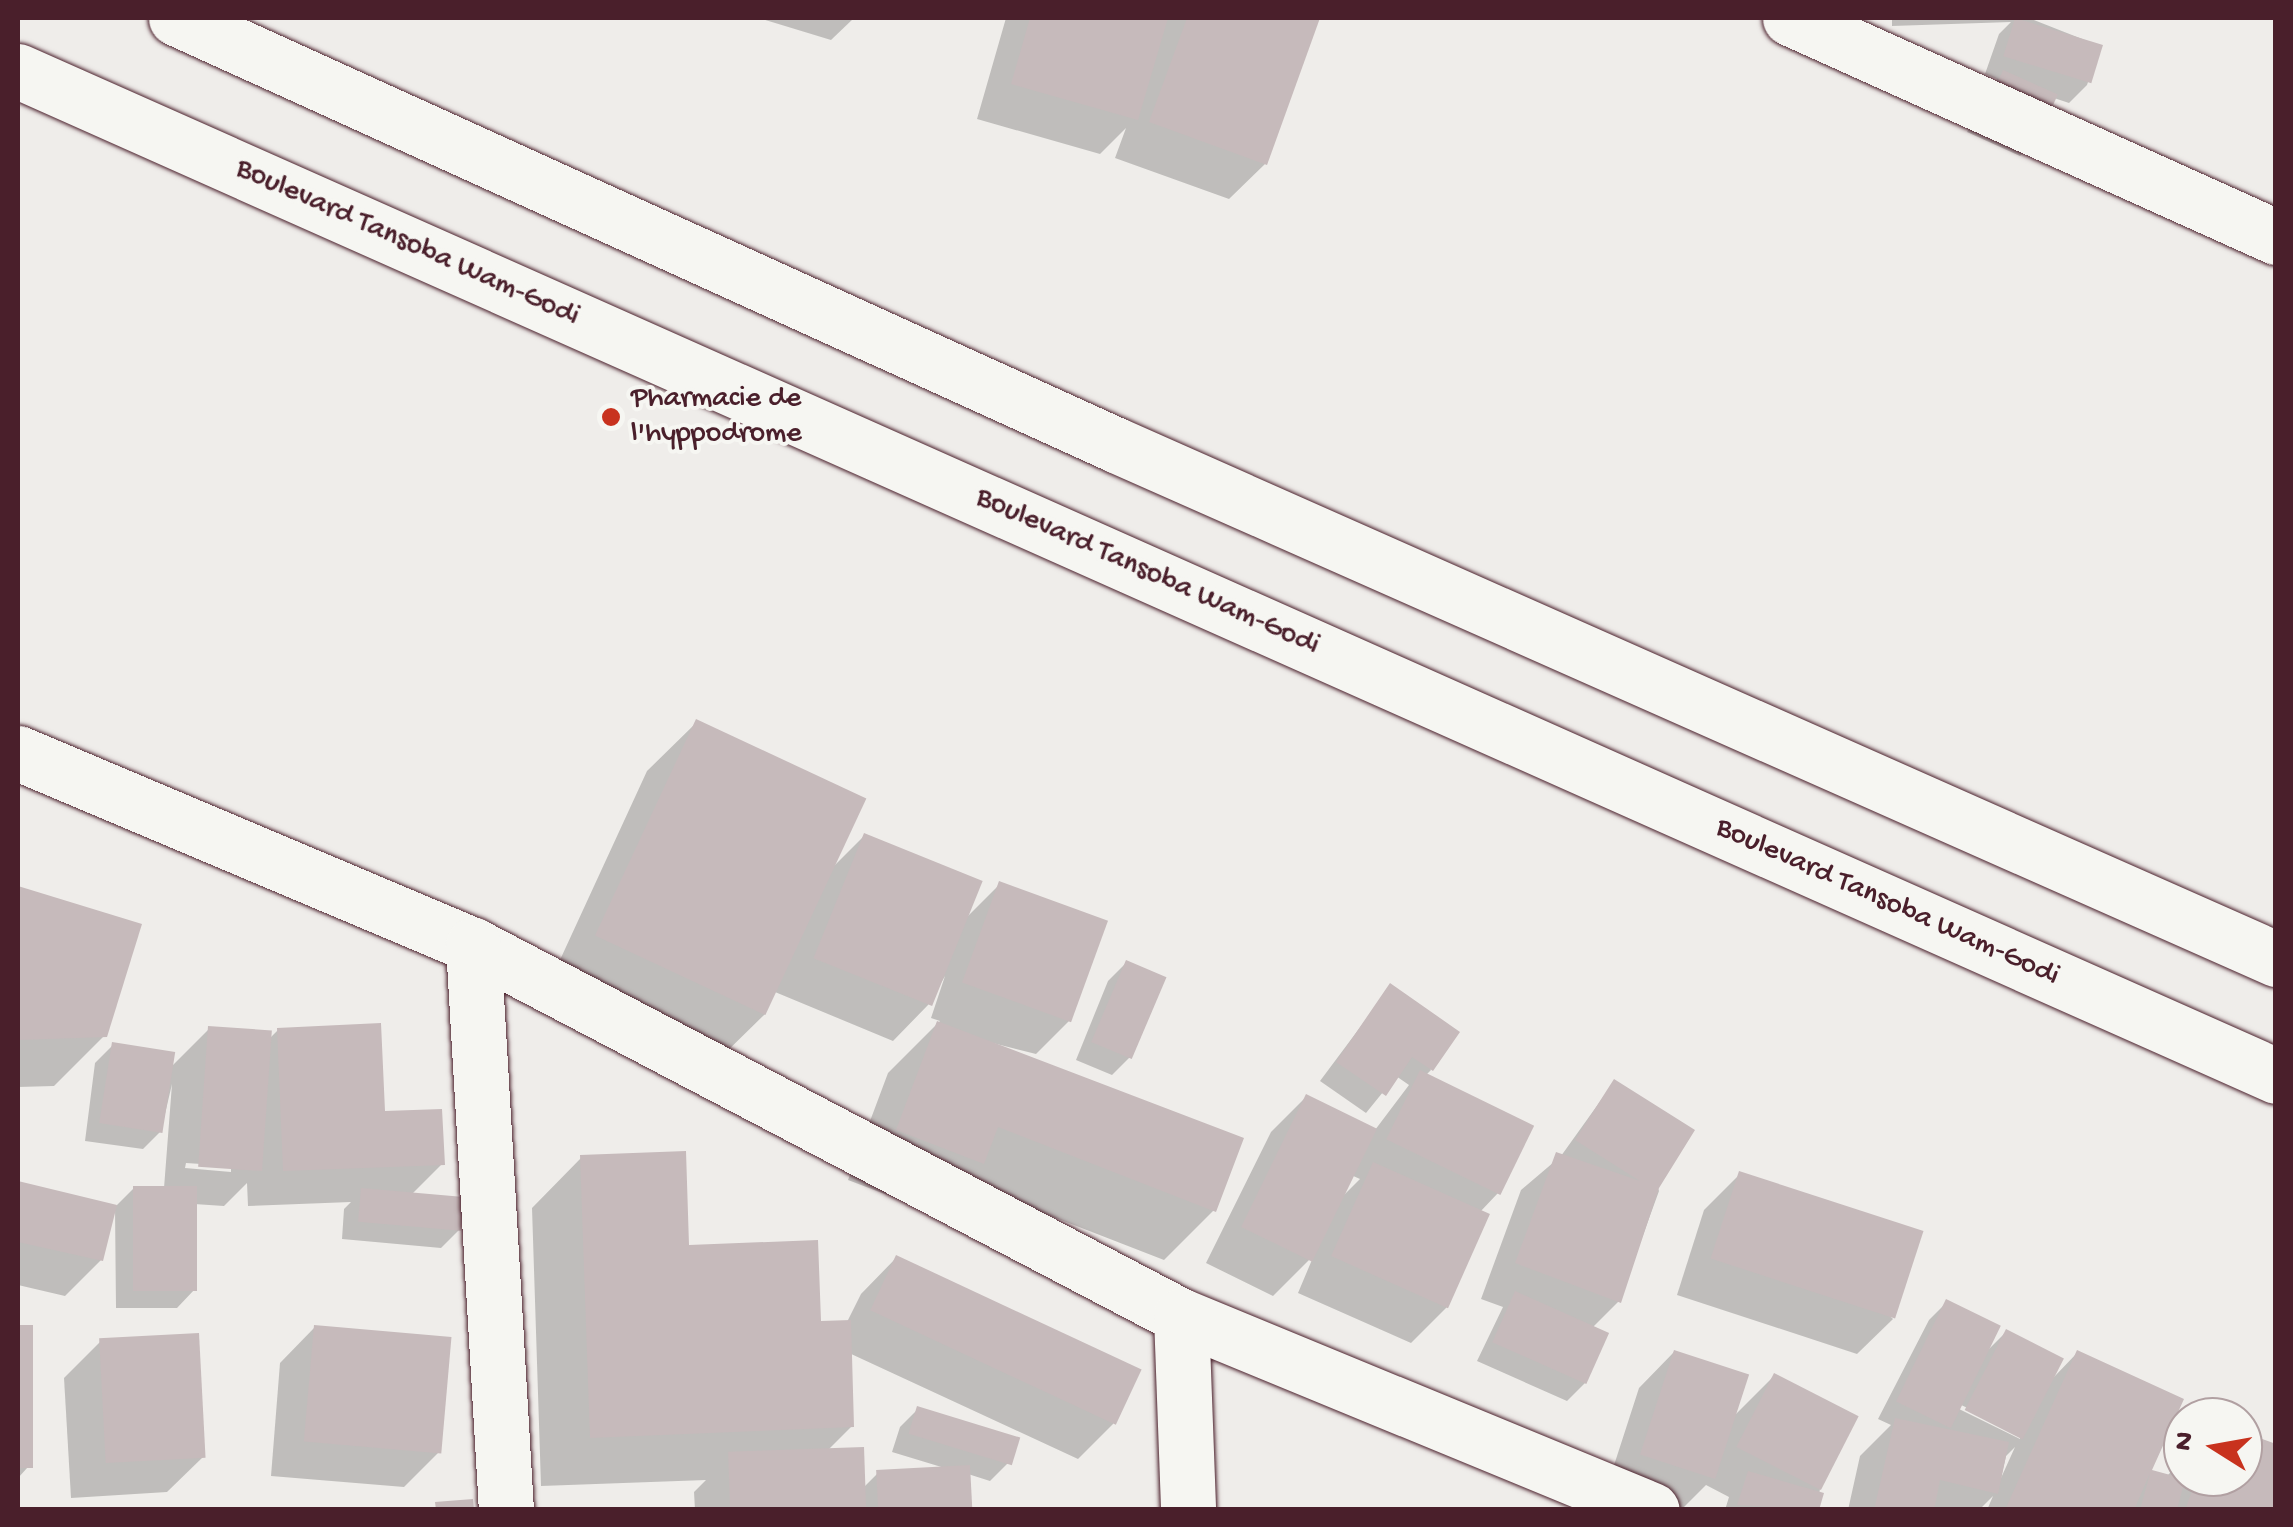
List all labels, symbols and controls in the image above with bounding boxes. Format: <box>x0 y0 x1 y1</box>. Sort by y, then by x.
street label: Boulevard Tansoba Wam-Godi <box>230 152 584 336</box>
place label: Pharmacie de l'hyppodrome <box>631 382 802 452</box>
marker: Pharmacie de l'hyppodrome <box>600 406 622 428</box>
street label: Boulevard Tansoba Wam-Godi <box>970 481 1324 665</box>
street label: Boulevard Tansoba Wam-Godi <box>1710 811 2064 995</box>
north arrow <box>2163 1397 2263 1497</box>
text: N <box>2167 1429 2203 1454</box>

